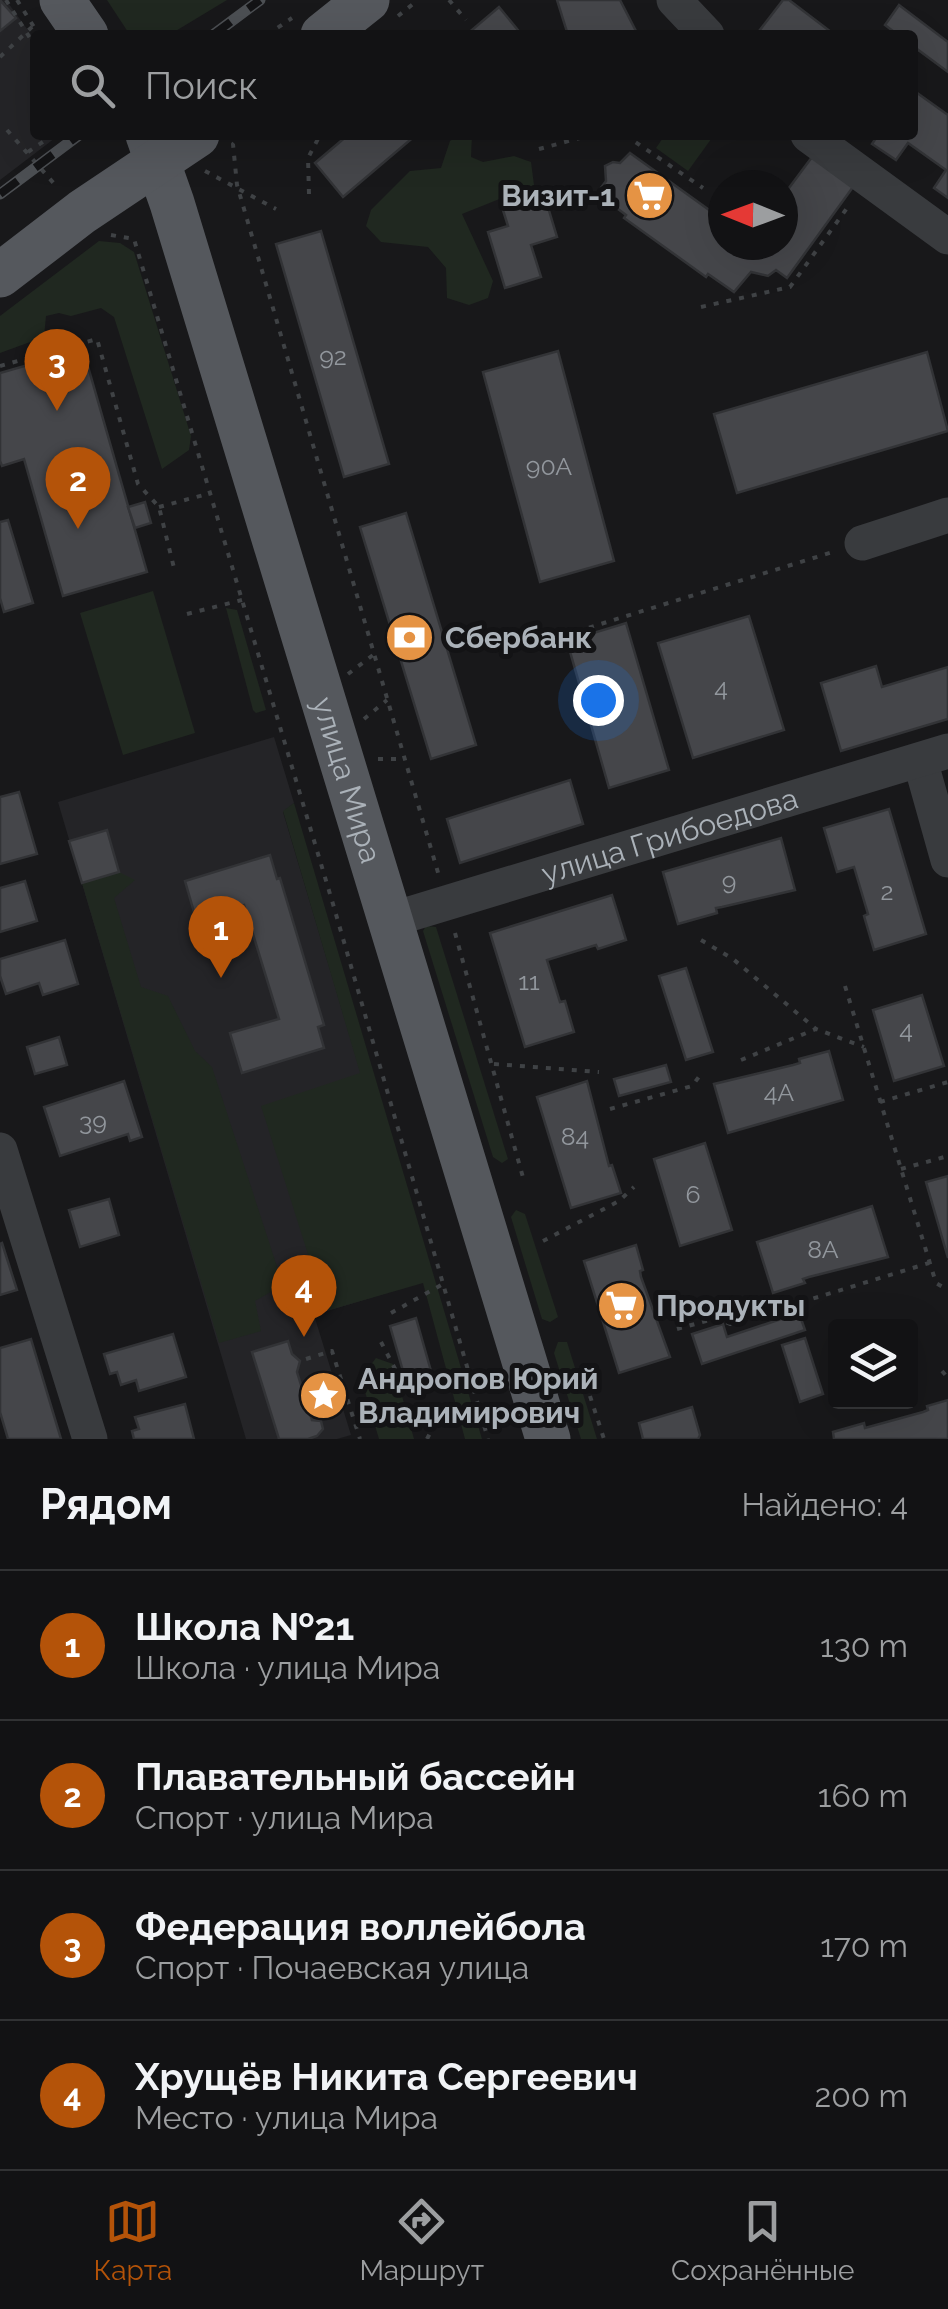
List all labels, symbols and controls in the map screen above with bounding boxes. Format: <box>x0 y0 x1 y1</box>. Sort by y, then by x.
search box <box>30 30 918 140</box>
icon: search <box>65 58 120 113</box>
text: Поиск <box>145 63 258 108</box>
supermarket icon: Визит-1 <box>624 169 676 221</box>
north arrow <box>708 170 798 260</box>
place label: Визит-1 <box>501 178 615 213</box>
pin: 3 <box>24 328 90 411</box>
house number: 92 <box>319 341 347 371</box>
pin: 2 <box>46 446 110 529</box>
house number: 90А <box>526 451 572 481</box>
bank icon: Сбербанк <box>384 611 436 663</box>
place label: Сбербанк <box>445 620 592 655</box>
house number: 4 <box>714 672 728 702</box>
your location <box>573 675 624 726</box>
street label: улица Мира <box>306 693 389 867</box>
street label: улица Грибоедова <box>537 780 802 891</box>
house number: 9 <box>722 866 736 896</box>
house number: 2 <box>880 876 894 906</box>
pin: 1 <box>188 896 254 978</box>
house number: 11 <box>518 966 540 996</box>
house number: 4 <box>899 1014 913 1044</box>
house number: 4А <box>764 1077 794 1107</box>
house number: 39 <box>79 1106 107 1136</box>
house number: 84 <box>561 1121 589 1151</box>
house number: 6 <box>685 1179 701 1209</box>
house number: 8А <box>807 1234 839 1264</box>
pin: 4 <box>272 1254 336 1337</box>
supermarket icon: Продукты <box>595 1279 647 1331</box>
place label: Продукты <box>656 1288 805 1323</box>
map controls <box>828 1319 918 1409</box>
button: layers <box>828 1319 918 1409</box>
place label: Андропов Юрий Владимирович <box>358 1361 598 1430</box>
place icon: Андропов Юрий Владимирович <box>297 1369 349 1421</box>
text: Рядом <box>40 1480 172 1529</box>
text: Найдено: 4 <box>741 1486 908 1523</box>
text: Школа №21 <box>135 1604 354 1649</box>
text: 1 <box>65 1627 80 1664</box>
text: 130 m <box>820 1627 908 1664</box>
text: Школа · улица Мира <box>135 1649 440 1686</box>
text: Плавательный бассейн <box>135 1754 576 1799</box>
text: 2 <box>63 1777 82 1814</box>
text: 160 m <box>818 1777 908 1814</box>
text: Спорт · улица Мира <box>135 1799 434 1836</box>
text: Федерация воллейбола <box>135 1904 586 1949</box>
text: 3 <box>64 1927 81 1964</box>
text: 170 m <box>820 1927 908 1964</box>
text: Спорт · Почаевская улица <box>135 1949 529 1986</box>
text: Хрущёв Никита Сергеевич <box>135 2054 638 2099</box>
text: 4 <box>63 2077 82 2114</box>
text: 200 m <box>815 2077 908 2114</box>
text: Место · улица Мира <box>135 2099 438 2136</box>
tab: Карта <box>94 2194 172 2287</box>
tab: Маршрут <box>359 2194 484 2287</box>
tab: Сохранённые <box>671 2194 854 2287</box>

